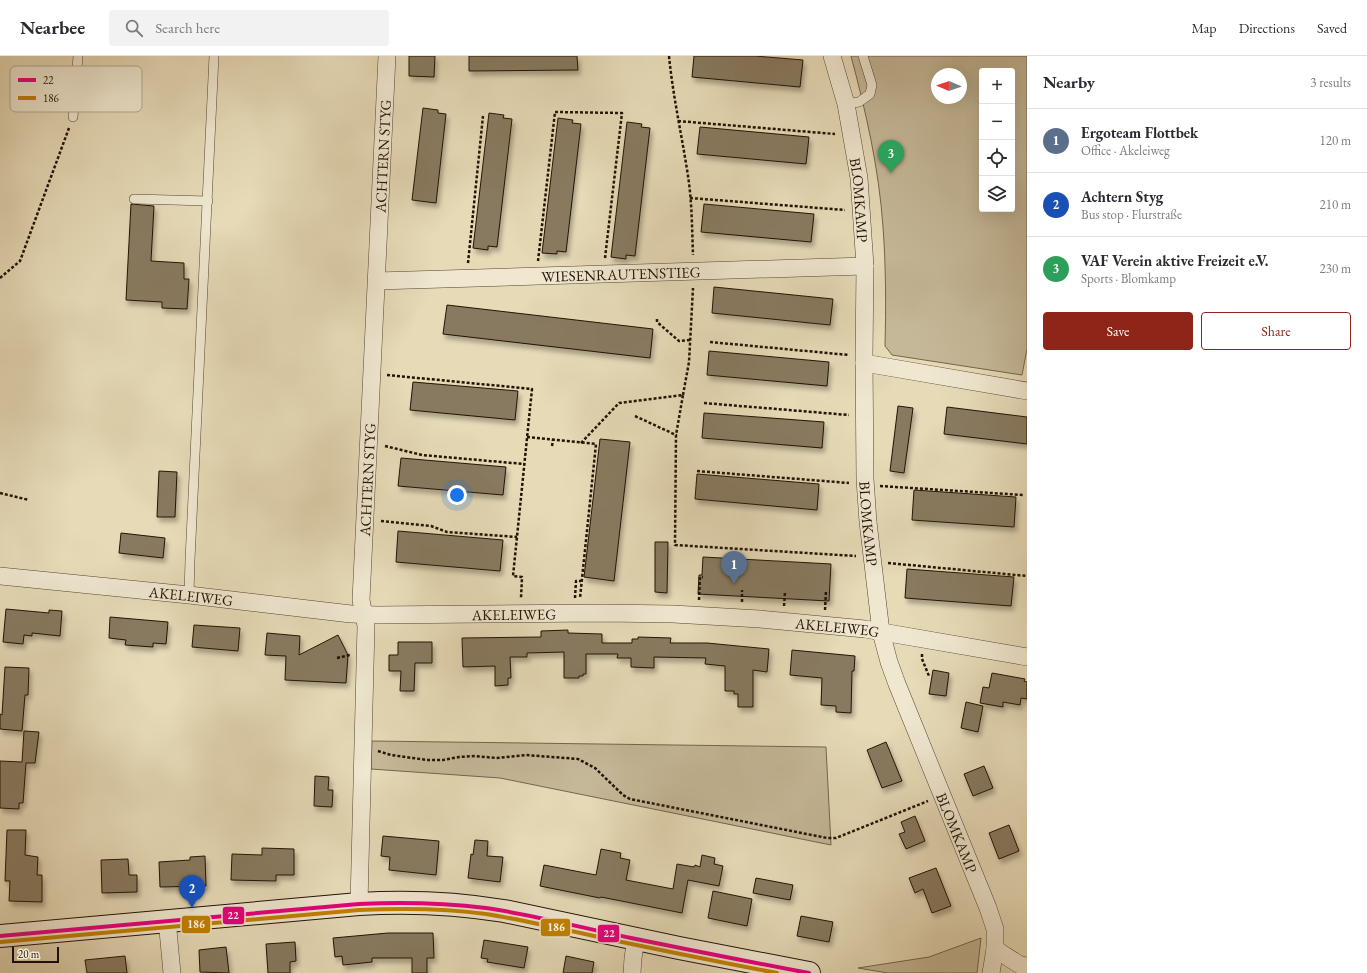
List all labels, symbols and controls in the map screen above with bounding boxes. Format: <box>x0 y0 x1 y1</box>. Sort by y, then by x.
search box <box>109 10 389 46</box>
text: Nearbee <box>20 15 85 40</box>
icon: search <box>123 17 145 39</box>
text: Search here <box>155 18 220 37</box>
text: Map <box>1191 19 1217 37</box>
text: Directions <box>1239 19 1295 37</box>
text: Saved <box>1317 19 1347 37</box>
legend <box>10 66 142 112</box>
north arrow <box>931 68 967 104</box>
map controls <box>979 68 1015 212</box>
button: + <box>979 68 1015 104</box>
text: Nearby <box>1043 71 1095 93</box>
text: 22 <box>43 73 54 87</box>
text: 3 results <box>1310 74 1351 91</box>
text: 186 <box>43 91 60 105</box>
street label: ACHTERN STYG <box>370 99 394 214</box>
button: − <box>979 104 1015 140</box>
text: Ergoteam Flottbek <box>1081 123 1198 142</box>
text: 1 <box>1053 132 1059 149</box>
text: 120 m <box>1320 132 1351 149</box>
pin: 3 <box>878 140 904 173</box>
button: locate <box>979 140 1015 176</box>
text: Office · Akeleiweg <box>1081 142 1170 159</box>
street label: BLOMKAMP <box>846 156 873 243</box>
button: layers <box>979 176 1015 212</box>
text: Achtern Styg <box>1081 187 1163 206</box>
text: 2 <box>1053 196 1059 213</box>
text: 210 m <box>1320 196 1351 213</box>
text: Bus stop · Flurstraße <box>1081 206 1182 223</box>
text: VAF Verein aktive Freizeit e.V. <box>1081 251 1269 270</box>
text: 3 <box>1053 260 1059 277</box>
text: 230 m <box>1320 260 1351 277</box>
street label: WIESENRAUTENSTIEG <box>541 262 701 285</box>
text: Sports · Blomkamp <box>1081 270 1176 287</box>
button: Save <box>1043 312 1193 350</box>
button: Share <box>1201 312 1351 350</box>
street label: ACHTERN STYG <box>355 423 379 538</box>
street label: BLOMKAMP <box>856 481 883 567</box>
your location <box>447 485 467 505</box>
pin: 1 <box>721 551 747 584</box>
street label: AKELEIWEG <box>147 581 234 610</box>
street label: AKELEIWEG <box>471 604 556 624</box>
street label: AKELEIWEG <box>793 613 881 641</box>
street label: BLOMKAMP <box>933 790 982 875</box>
pin: 2 <box>179 875 205 908</box>
line badge: 22 <box>222 906 245 925</box>
text: 22 <box>227 908 239 922</box>
line badge: 186 <box>181 915 211 934</box>
text: 186 <box>187 917 205 931</box>
line badge: 186 <box>540 918 571 937</box>
text: 186 <box>547 920 565 934</box>
line badge: 22 <box>597 924 620 943</box>
text: 22 <box>603 926 615 940</box>
scale bar <box>12 945 59 964</box>
text: 20 m <box>18 947 39 961</box>

